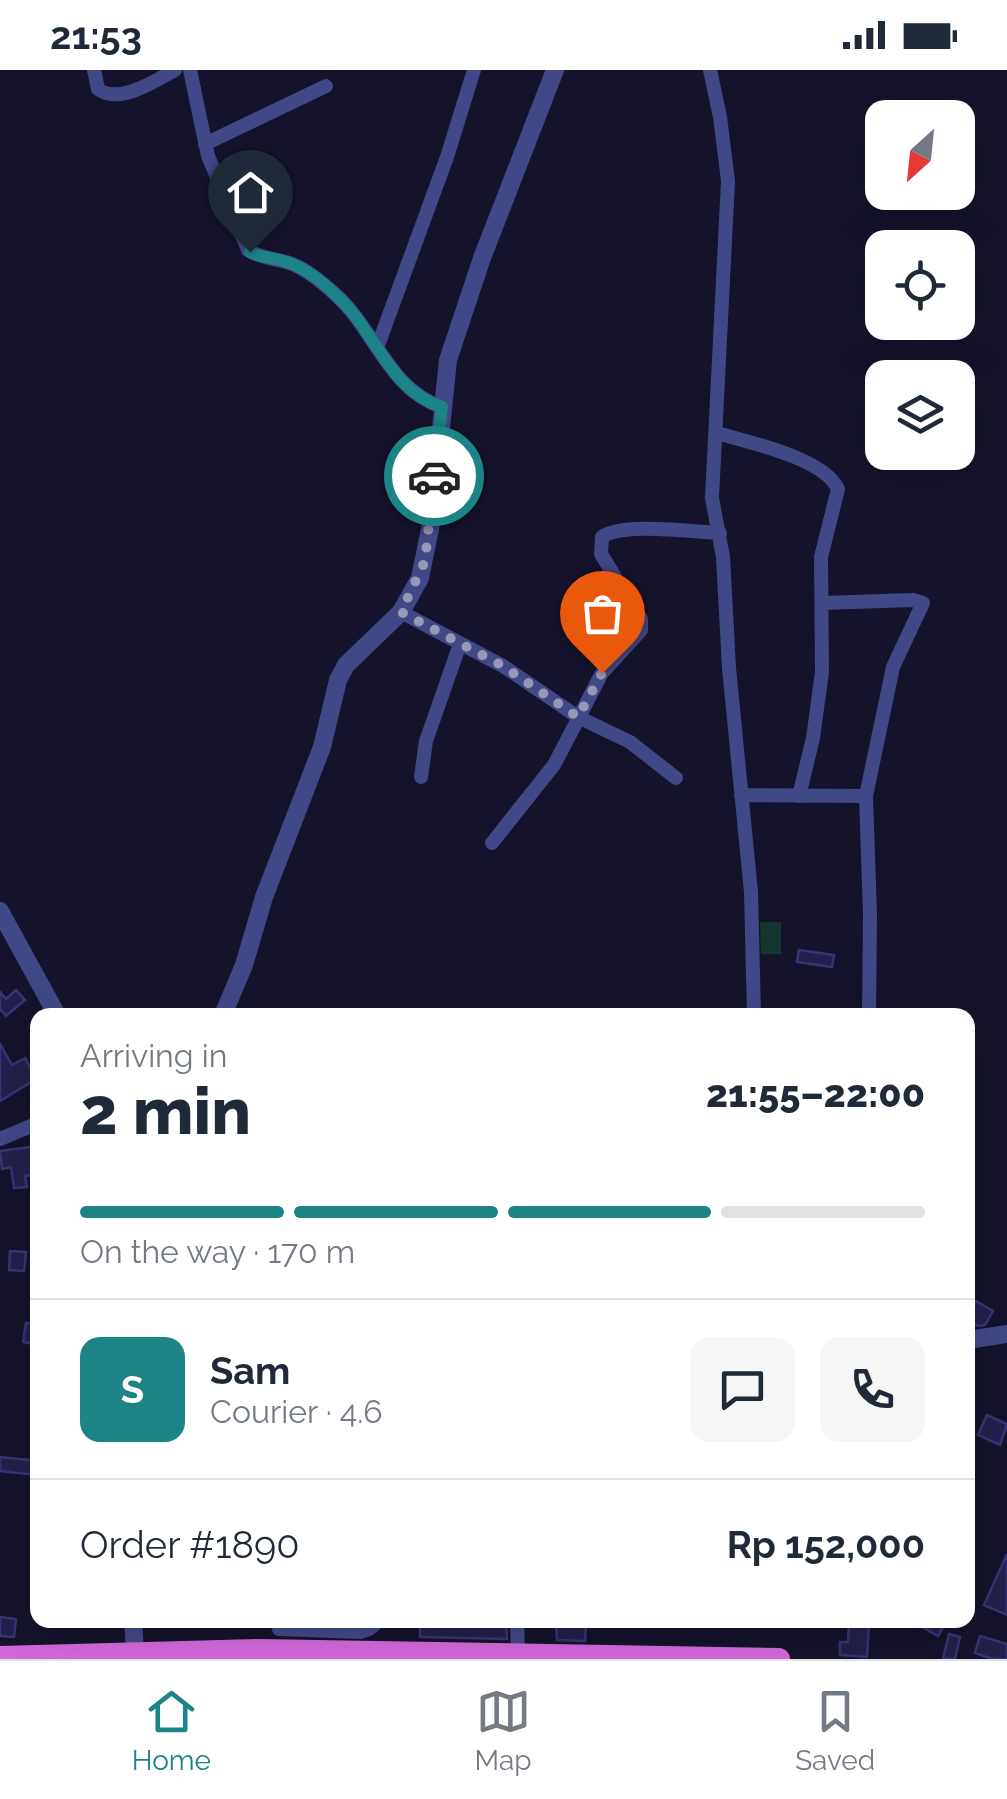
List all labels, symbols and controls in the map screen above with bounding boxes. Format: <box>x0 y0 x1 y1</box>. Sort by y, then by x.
text: 21:53 <box>50 13 142 58</box>
north arrow <box>865 100 975 210</box>
map controls <box>865 100 975 470</box>
pin <box>208 150 293 253</box>
icon: home <box>223 165 278 220</box>
button: locate <box>865 230 975 340</box>
button: layers <box>865 360 975 470</box>
courier <box>384 426 484 526</box>
icon: car <box>407 449 462 504</box>
pin <box>560 571 645 674</box>
icon: bag <box>575 586 630 641</box>
text: Arriving in <box>80 1037 227 1074</box>
text: 21:55–22:00 <box>706 1071 925 1116</box>
text: 2 min <box>80 1073 251 1149</box>
text: On the way · 170 m <box>80 1233 355 1270</box>
button: chat <box>690 1337 795 1442</box>
button: phone <box>820 1337 925 1442</box>
text: Sam <box>210 1348 290 1393</box>
text: S <box>121 1367 144 1412</box>
text: Courier · 4.6 <box>210 1393 383 1430</box>
text: Order #1890 <box>80 1522 299 1567</box>
text: Rp 152,000 <box>727 1522 925 1567</box>
tab: Home <box>132 1684 211 1777</box>
tab: Map <box>475 1684 532 1777</box>
tab: Saved <box>795 1684 875 1777</box>

